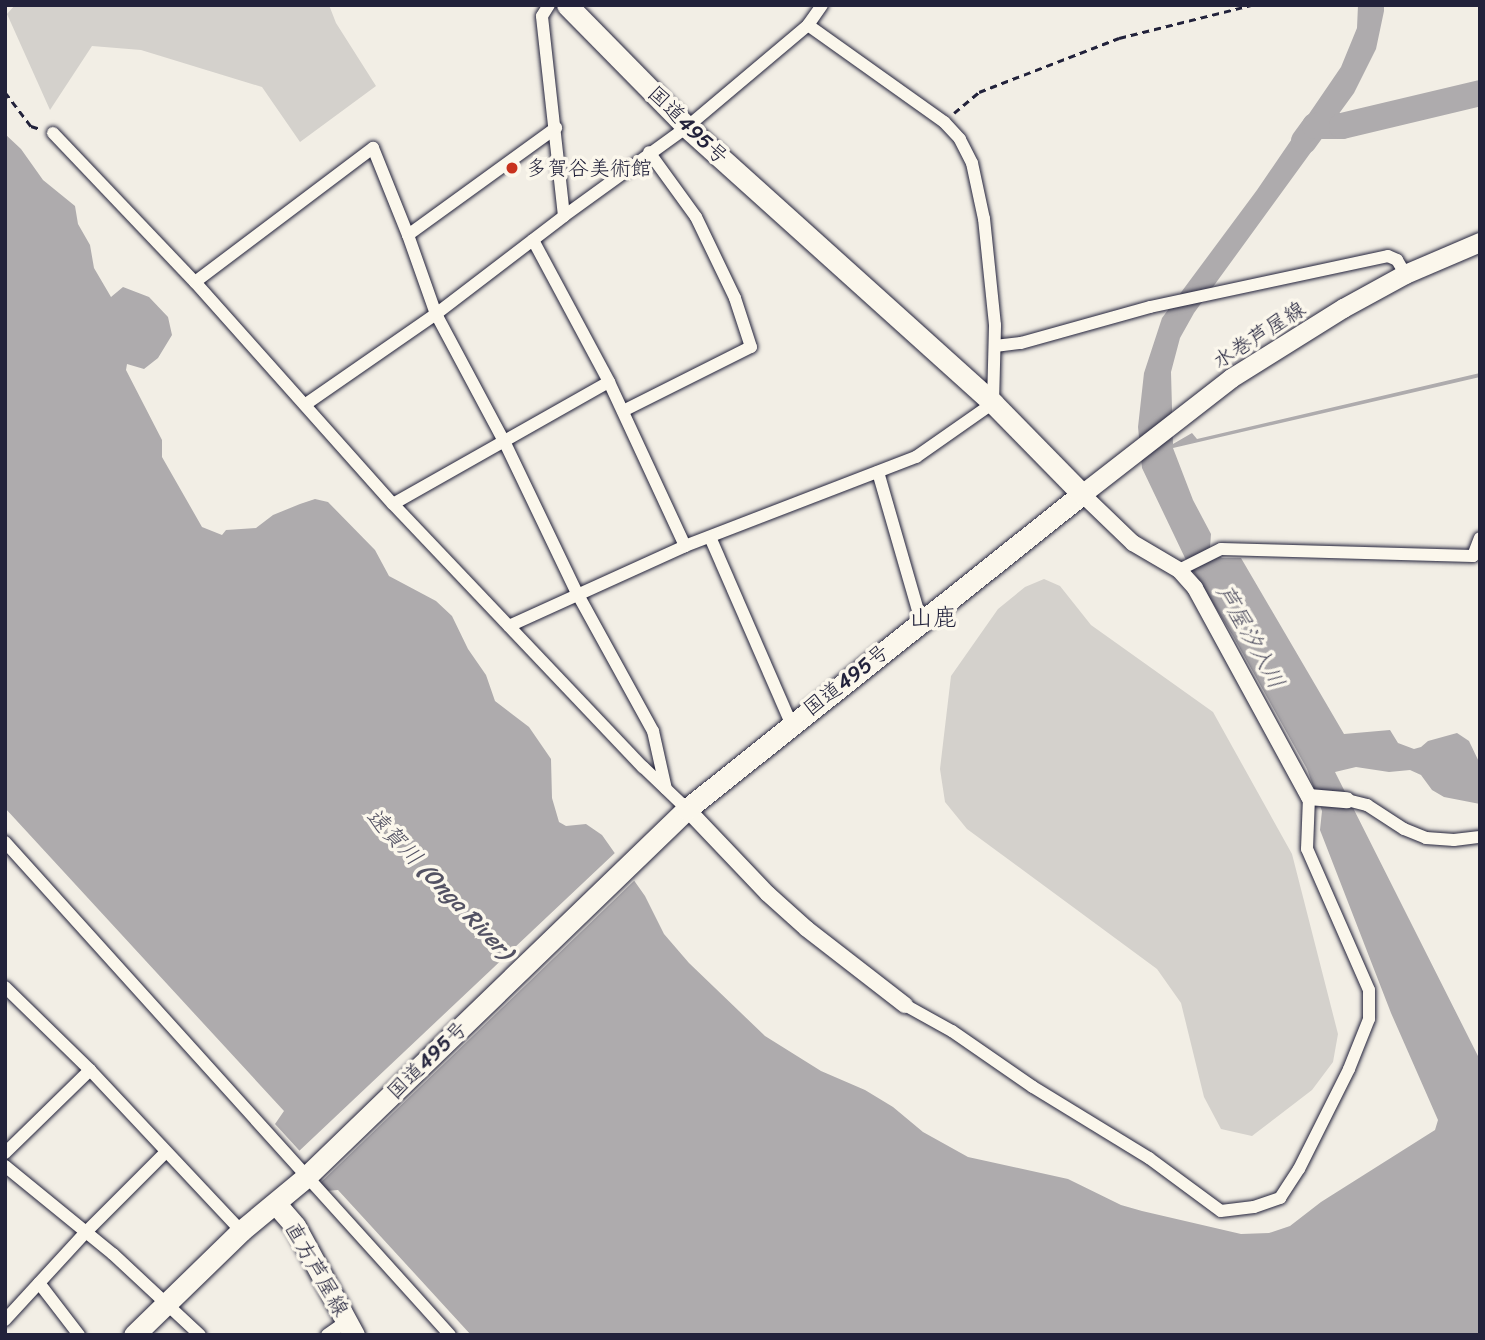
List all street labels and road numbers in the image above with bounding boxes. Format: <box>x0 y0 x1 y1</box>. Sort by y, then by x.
street label: 国道495号 <box>643 81 733 169</box>
street label: 水巻芦屋線 <box>1208 296 1310 374</box>
street label: 国道495号 <box>798 639 894 721</box>
street label: 国道495号 <box>382 1016 472 1104</box>
street label: 直方芦屋線 <box>280 1217 354 1321</box>

